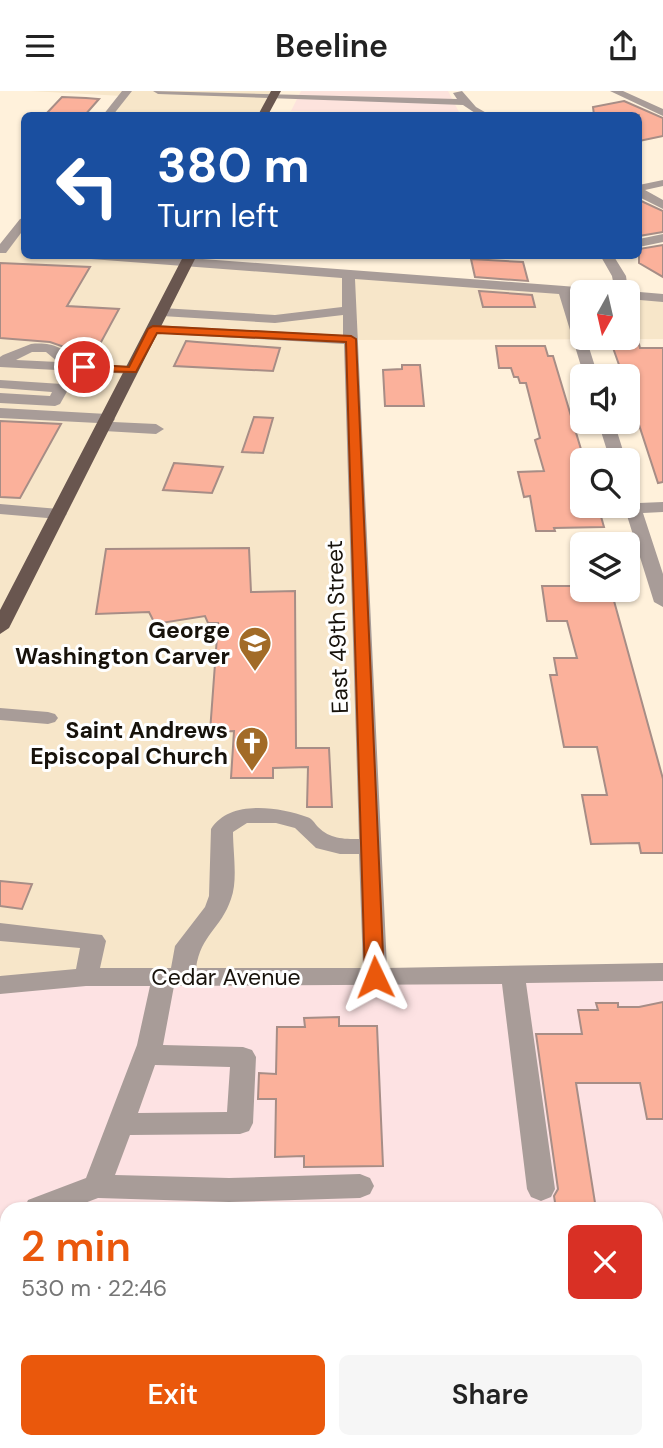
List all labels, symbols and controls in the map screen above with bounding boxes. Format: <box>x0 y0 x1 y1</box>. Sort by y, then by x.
text: Beeline <box>275 25 388 67</box>
icon: menu <box>21 27 59 65</box>
icon: share <box>604 27 642 65</box>
text: 380 m <box>157 133 310 197</box>
icon: left <box>42 140 133 231</box>
text: Turn left <box>157 195 279 237</box>
north arrow <box>570 280 640 350</box>
map controls <box>570 280 640 602</box>
pin <box>54 337 114 397</box>
icon: arrive <box>65 348 103 386</box>
button: sound <box>570 364 640 434</box>
button: search <box>570 448 640 518</box>
button: layers <box>570 532 640 602</box>
street label: East 49th Street <box>319 540 355 714</box>
place label: George Washington Carver <box>15 615 230 671</box>
school or university icon: George Washington Carver <box>236 624 274 673</box>
place label: Saint Andrews Episcopal Church <box>30 715 228 771</box>
church icon: Saint Andrews Episcopal Church <box>233 724 271 773</box>
position arrow <box>338 940 412 1014</box>
street label: Cedar Avenue <box>151 962 301 992</box>
text: 2 min <box>21 1219 131 1274</box>
button: close <box>568 1225 642 1299</box>
text: 530 m · 22:46 <box>21 1273 167 1303</box>
button: Exit <box>21 1355 325 1435</box>
button: Share <box>339 1355 642 1435</box>

